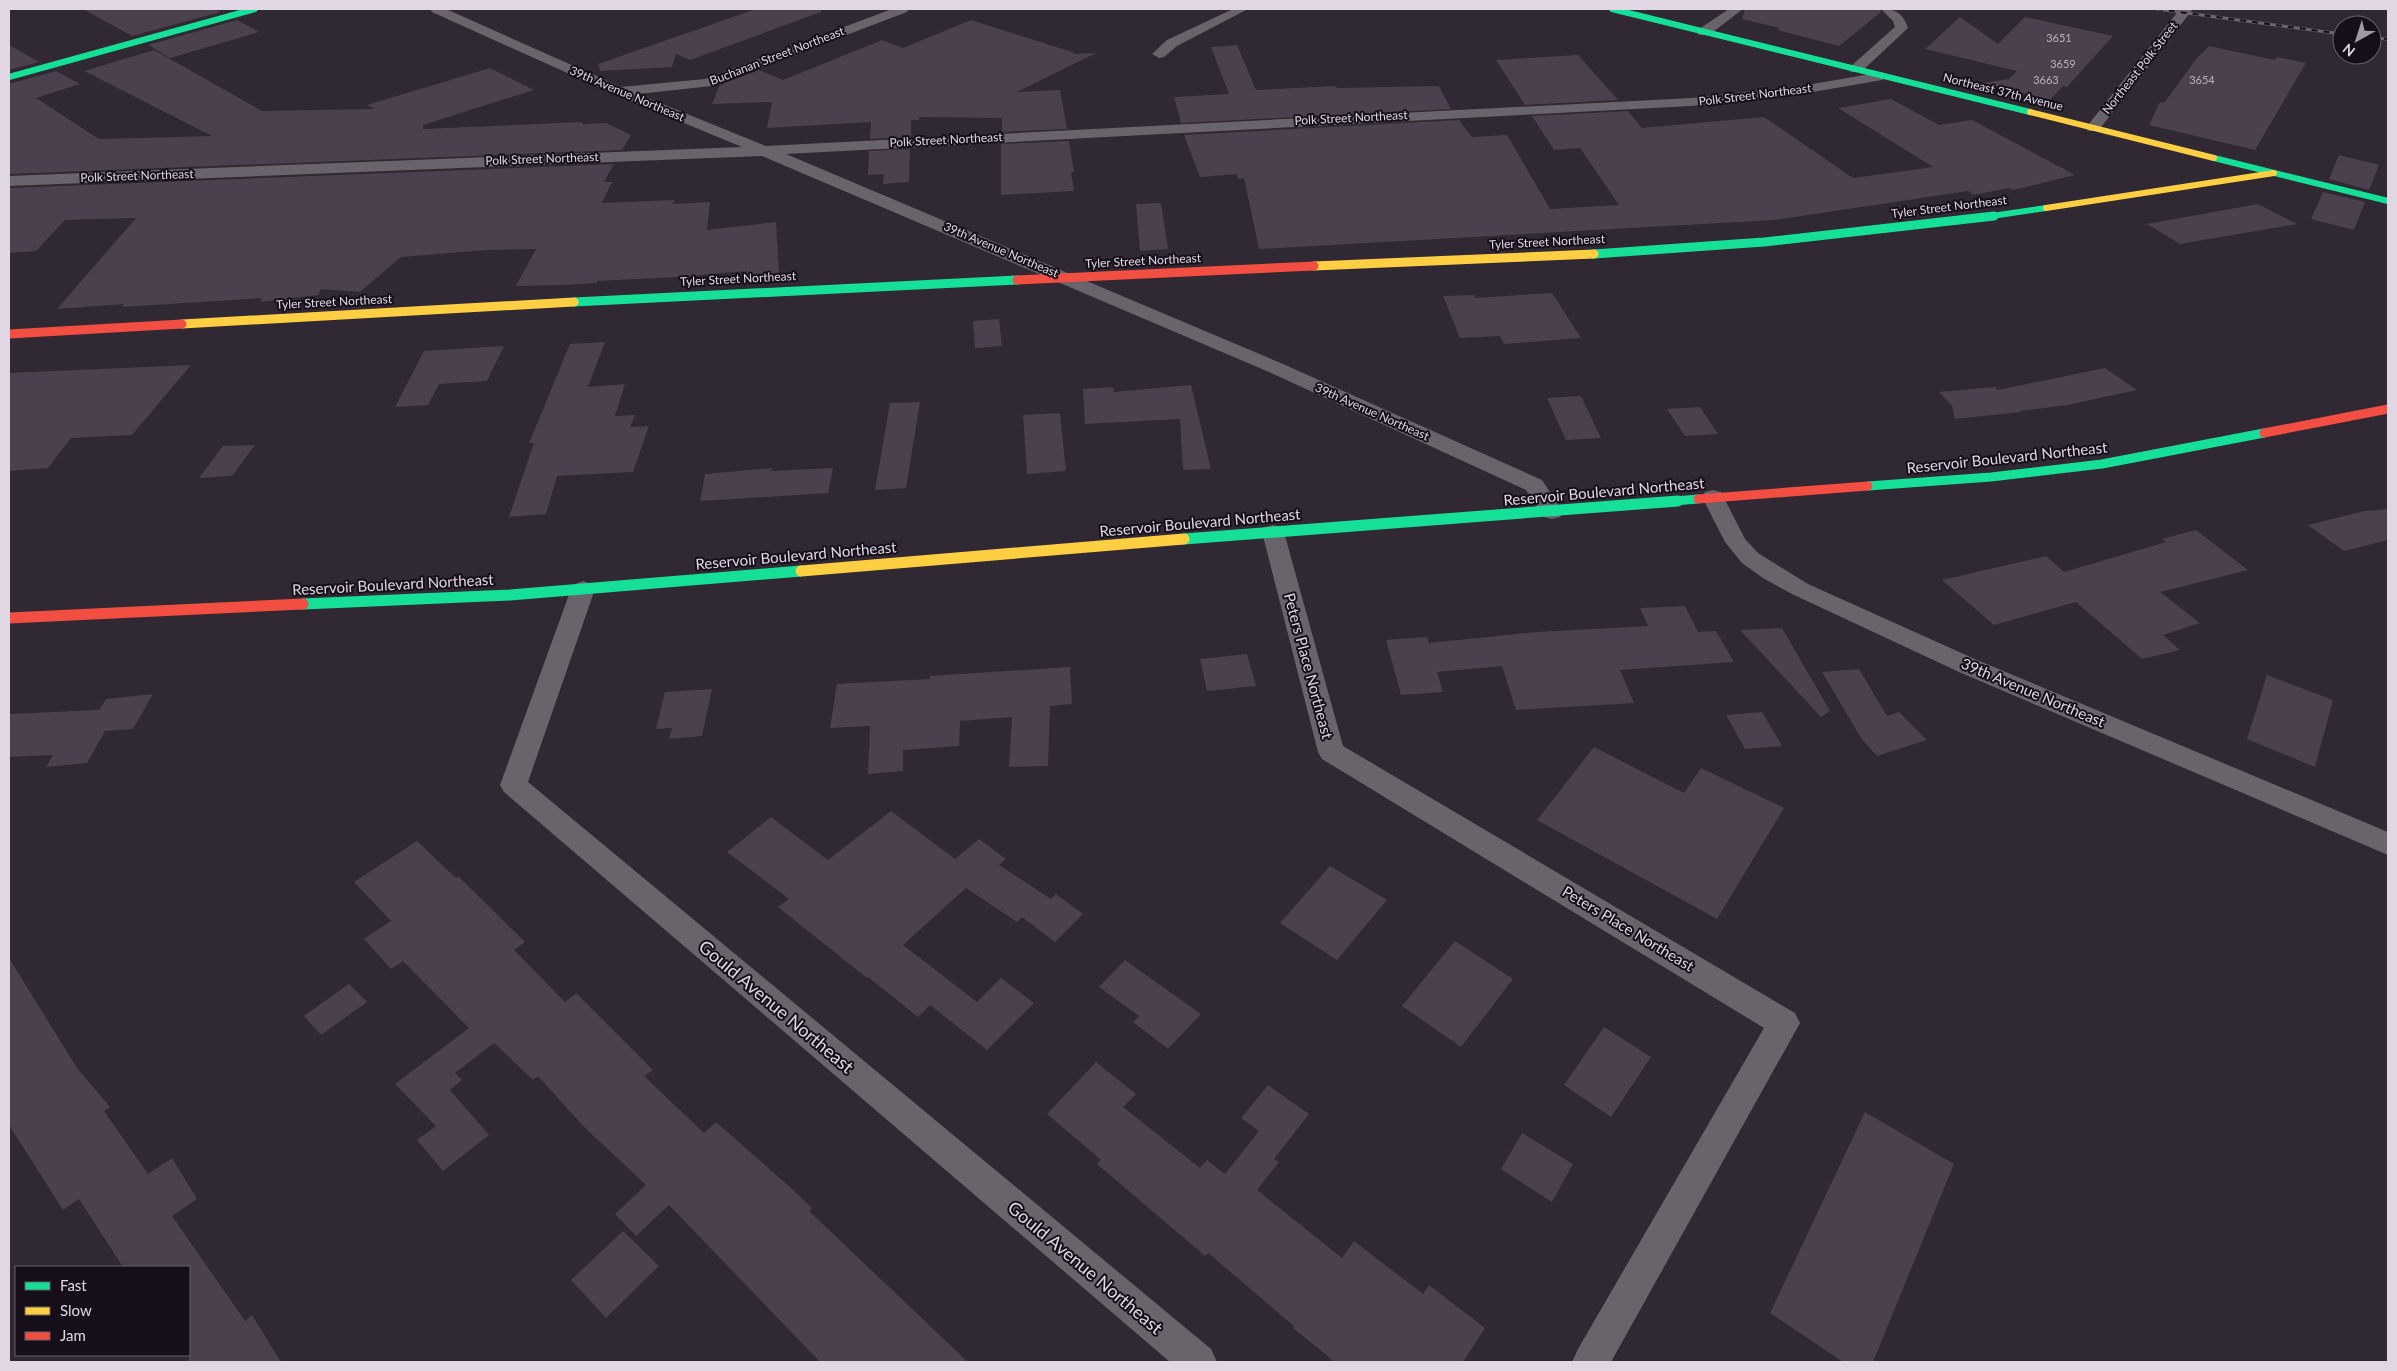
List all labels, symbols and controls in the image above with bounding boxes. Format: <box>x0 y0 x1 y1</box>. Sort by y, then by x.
north arrow <box>2332 15 2382 65</box>
street label: Northeast Polk Street <box>2099 18 2181 117</box>
street label: Buchanan Street Northeast <box>707 23 847 88</box>
house number: 3651 <box>2046 31 2072 44</box>
text: N <box>2339 40 2358 60</box>
house number: 3659 <box>2050 57 2076 70</box>
street label: 39th Avenue Northeast <box>567 63 688 125</box>
street label: Northeast 37th Avenue <box>1941 69 2065 114</box>
house number: 3663 <box>2033 73 2059 86</box>
house number: 3654 <box>2189 73 2215 86</box>
street label: Polk Street Northeast <box>1698 80 1813 109</box>
street label: Polk Street Northeast <box>1294 107 1409 128</box>
street label: Polk Street Northeast <box>889 129 1004 150</box>
street label: Polk Street Northeast <box>485 149 600 168</box>
street label: Polk Street Northeast <box>80 166 195 185</box>
street label: Tyler Street Northeast <box>1890 192 2008 221</box>
street label: 39th Avenue Northeast <box>941 219 1062 281</box>
street label: Tyler Street Northeast <box>1489 231 1606 252</box>
street label: Tyler Street Northeast <box>1085 250 1202 271</box>
street label: Tyler Street Northeast <box>680 268 797 289</box>
street label: Tyler Street Northeast <box>276 291 393 312</box>
street label: 39th Avenue Northeast <box>1313 380 1432 444</box>
street label: Reservoir Boulevard Northeast <box>1906 437 2109 476</box>
street label: Reservoir Boulevard Northeast <box>1503 473 1706 509</box>
street label: Reservoir Boulevard Northeast <box>1099 504 1302 540</box>
street label: Reservoir Boulevard Northeast <box>695 537 898 573</box>
street label: Reservoir Boulevard Northeast <box>292 570 495 598</box>
street label: Peters Place Northeast <box>1281 591 1337 741</box>
street label: 39th Avenue Northeast <box>1959 654 2108 731</box>
street label: Peters Place Northeast <box>1559 882 1698 975</box>
street label: Gould Avenue Northeast <box>695 935 859 1078</box>
street label: Gould Avenue Northeast <box>1004 1196 1168 1339</box>
legend <box>15 1266 190 1356</box>
text: Fast <box>60 1276 87 1294</box>
text: Slow <box>60 1301 92 1319</box>
text: Jam <box>60 1326 86 1344</box>

